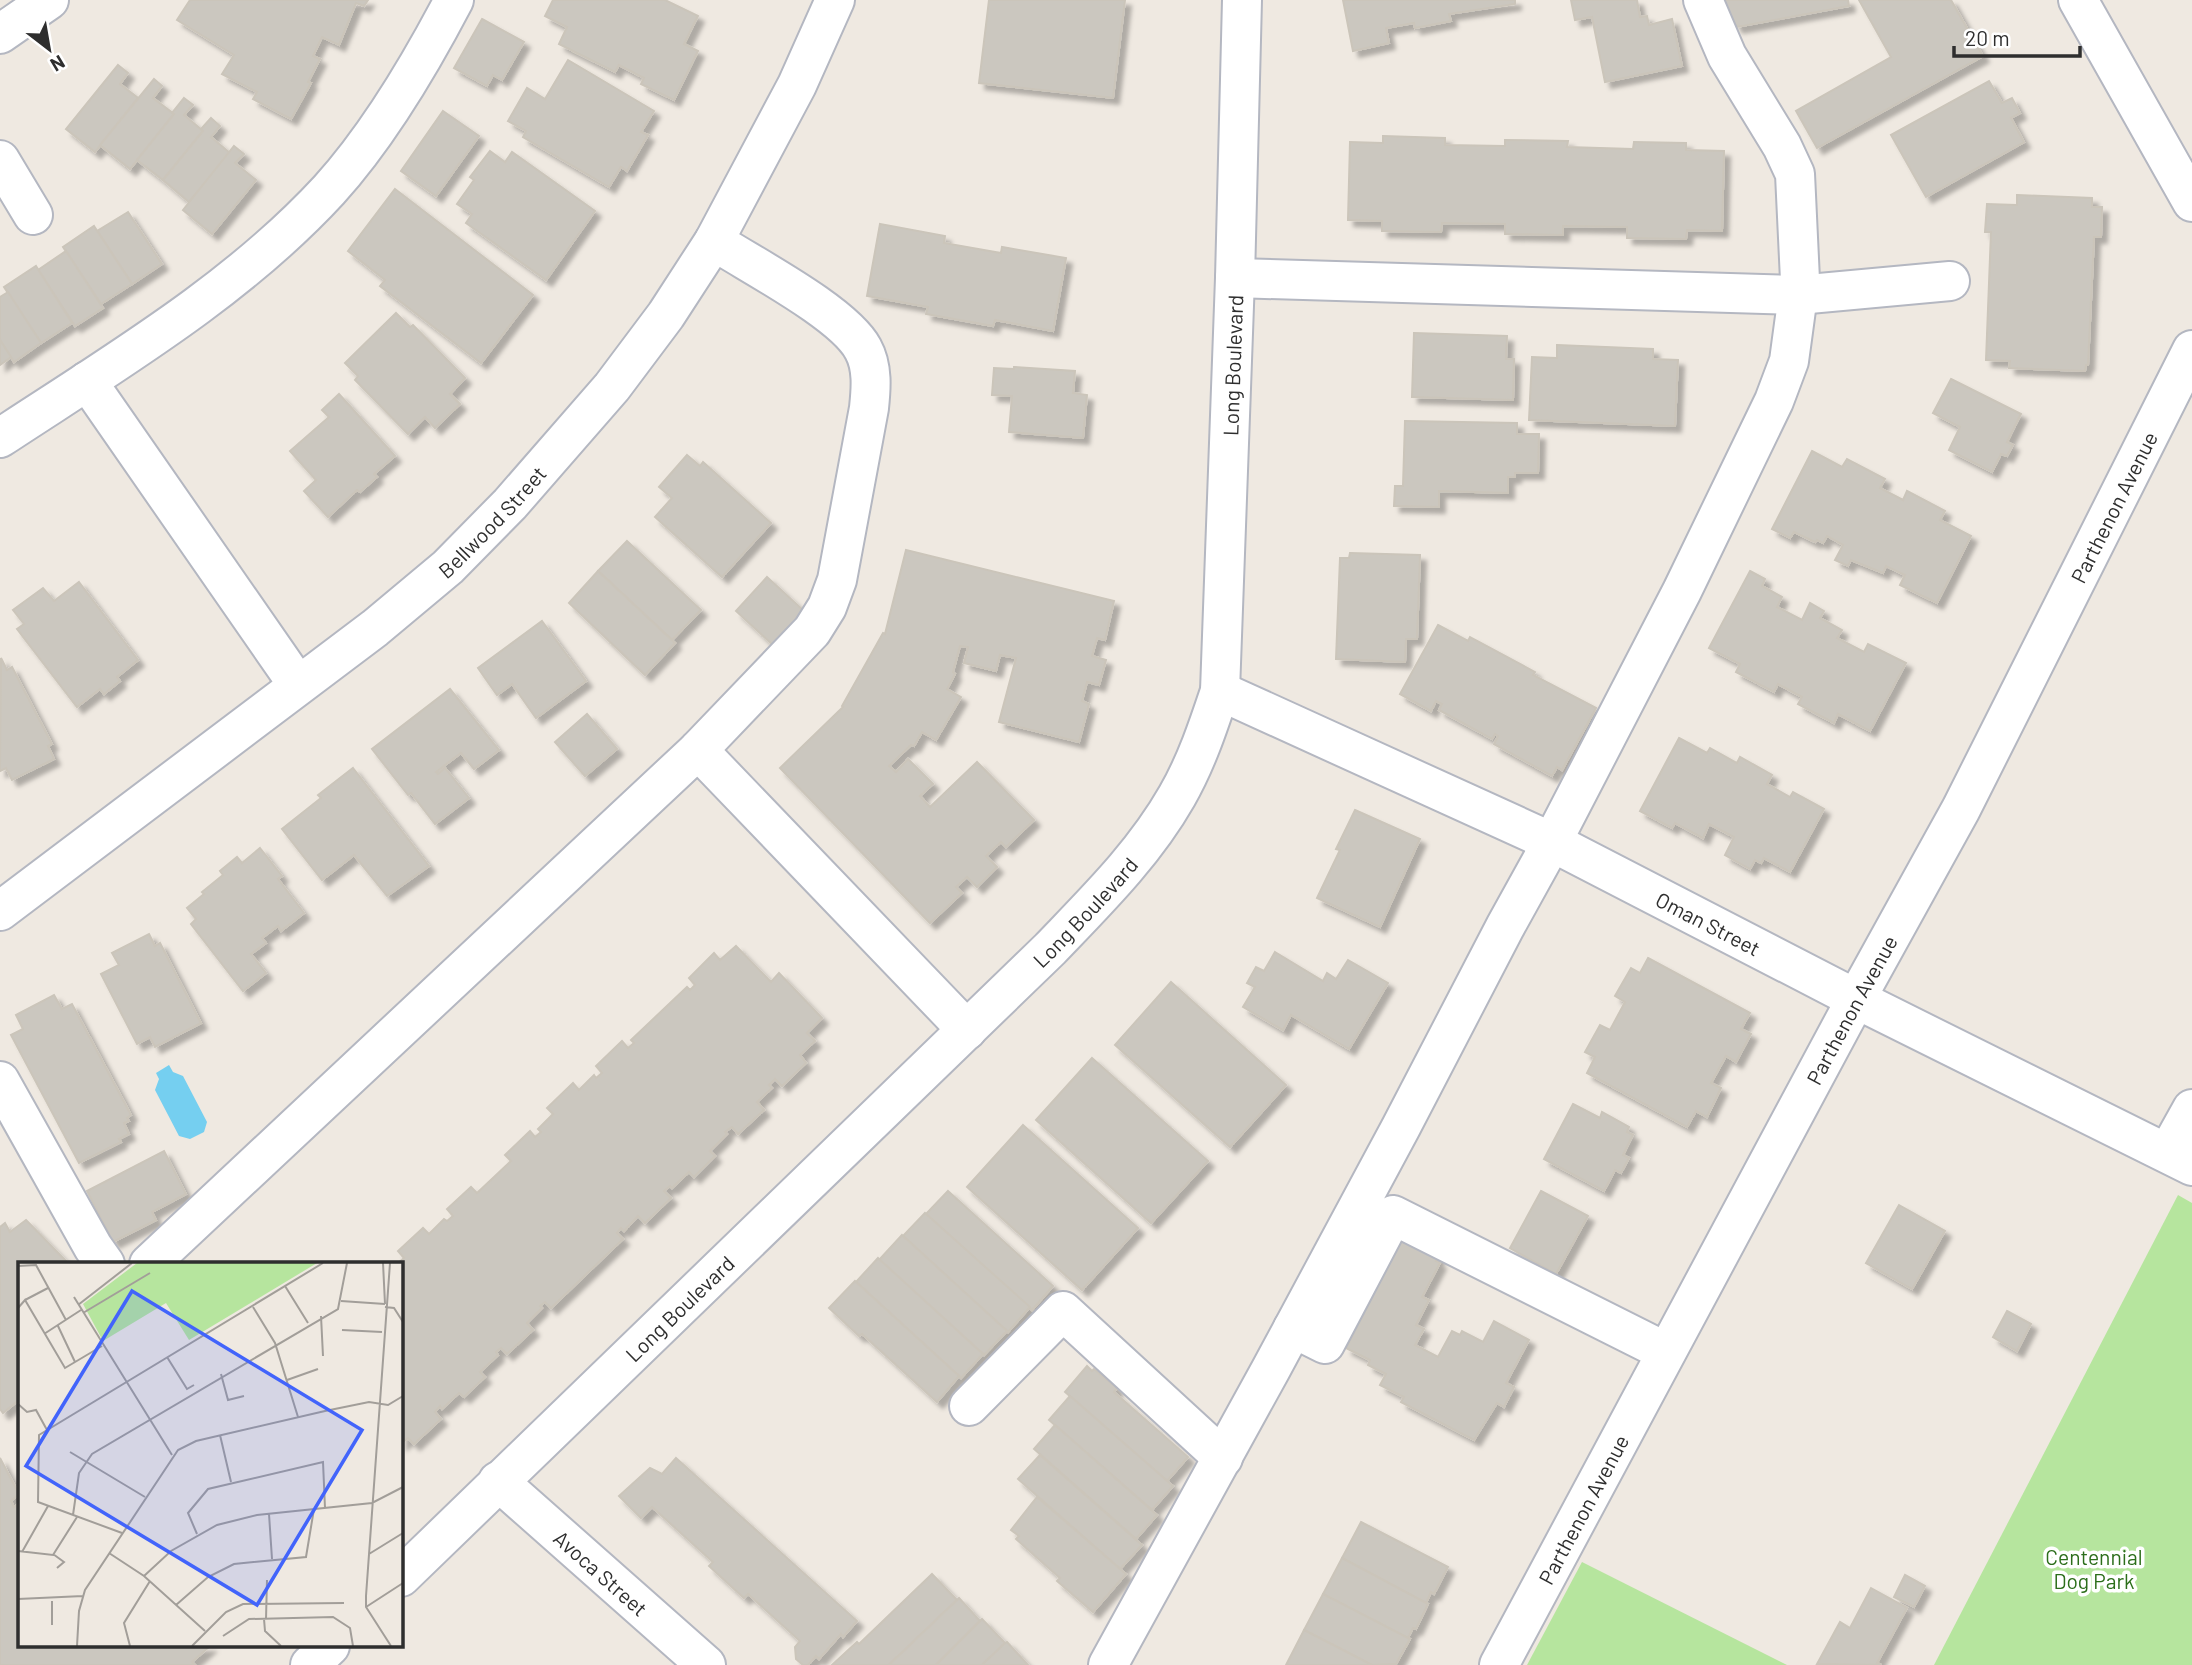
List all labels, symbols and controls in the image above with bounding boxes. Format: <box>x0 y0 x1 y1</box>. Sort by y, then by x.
north arrow <box>14 14 84 84</box>
scale bar <box>1954 14 2080 58</box>
text: 20 m <box>1965 25 2010 50</box>
text: N <box>47 51 69 77</box>
street label: Long Boulevard <box>1217 294 1247 436</box>
street label: Parthenon Avenue <box>2065 427 2162 587</box>
street label: Bellwood Street <box>433 460 550 583</box>
street label: Long Boulevard <box>1027 852 1142 972</box>
street label: Oman Street <box>1652 886 1765 960</box>
street label: Parthenon Avenue <box>1800 930 1901 1088</box>
street label: Long Boulevard <box>620 1250 739 1366</box>
inset map <box>18 1262 402 1648</box>
street label: Parthenon Avenue <box>1532 1430 1633 1588</box>
street label: Avoca Street <box>549 1524 653 1620</box>
park label: Centennial Dog Park <box>2045 1544 2143 1593</box>

